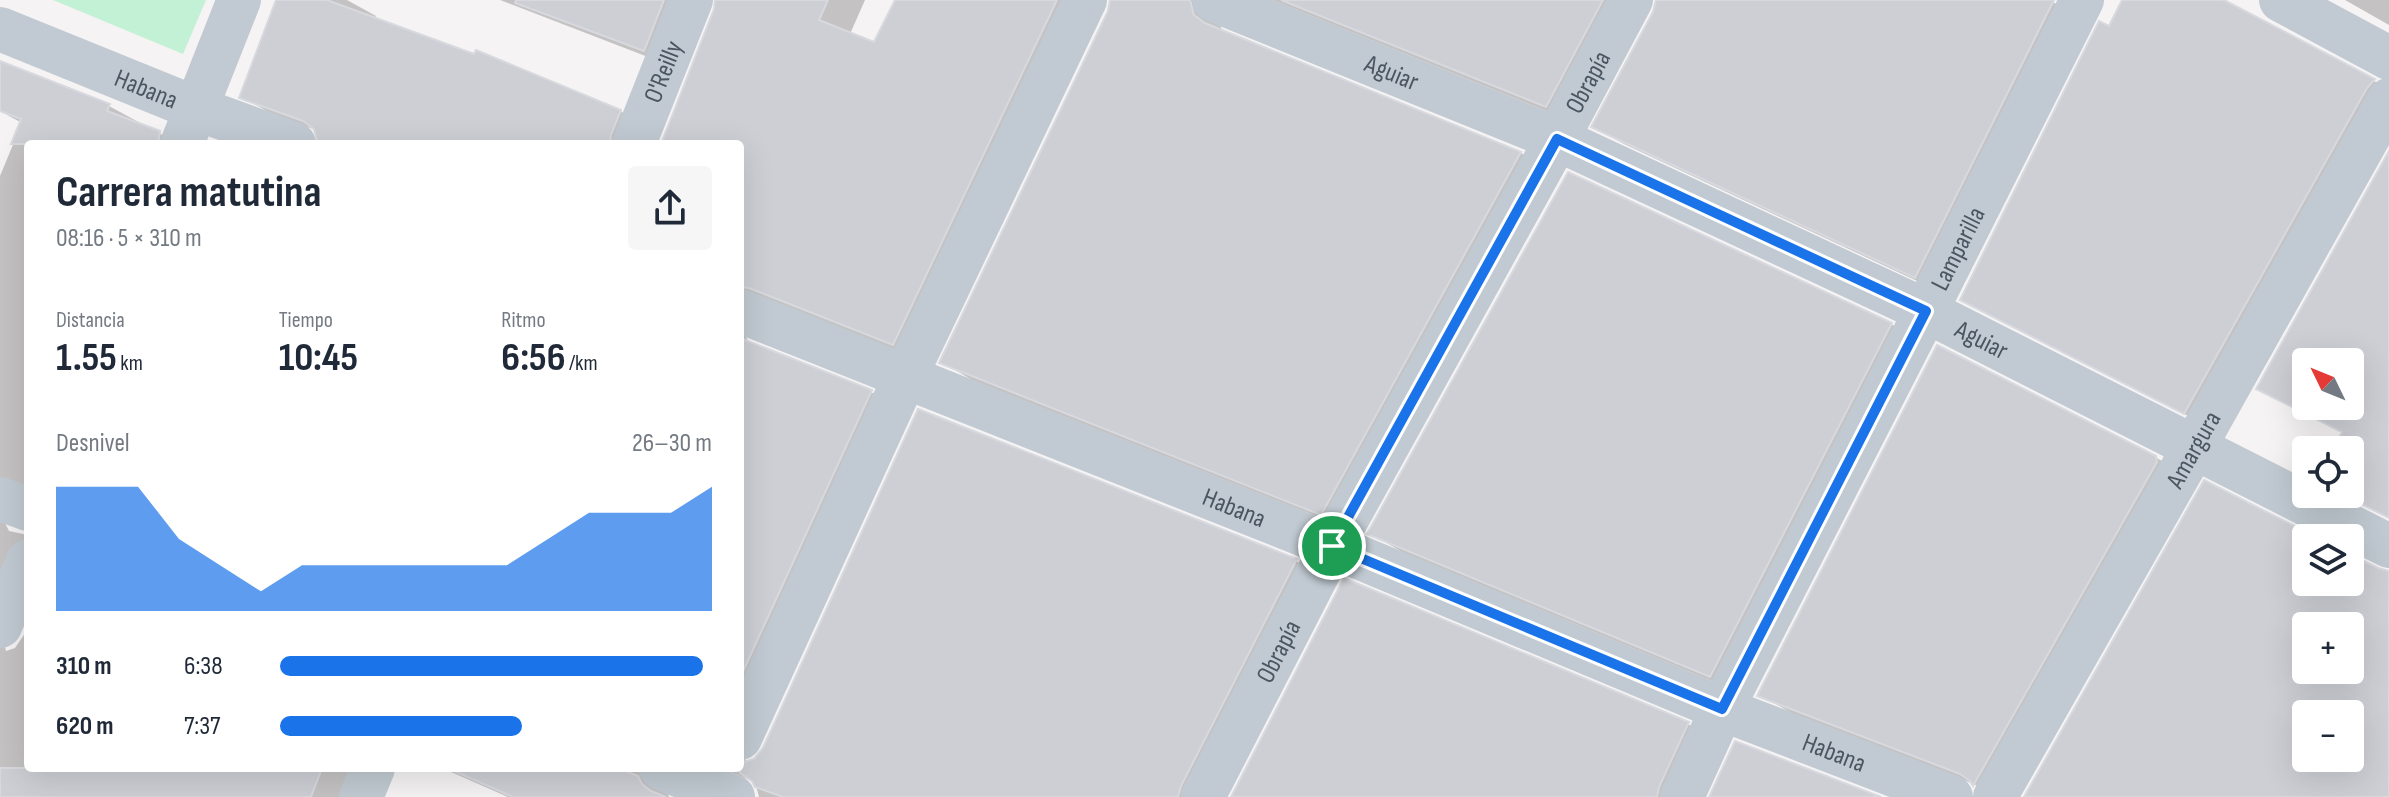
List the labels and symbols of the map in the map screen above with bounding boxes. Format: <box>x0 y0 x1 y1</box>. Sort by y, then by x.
street label: O'Reilly <box>638 37 690 107</box>
street label: Obrapía <box>1559 46 1618 119</box>
street label: Aguiar <box>1359 48 1423 98</box>
street label: Habana <box>110 63 182 116</box>
street label: Lamparilla <box>1925 202 1993 296</box>
street label: Aguiar <box>1949 314 2013 367</box>
north arrow <box>2292 348 2364 420</box>
street label: Amargura <box>2160 406 2228 495</box>
street label: Habana <box>1198 482 1270 535</box>
pin <box>1298 512 1366 580</box>
street label: Obrapía <box>1250 615 1308 688</box>
street label: Habana <box>1798 727 1870 780</box>

